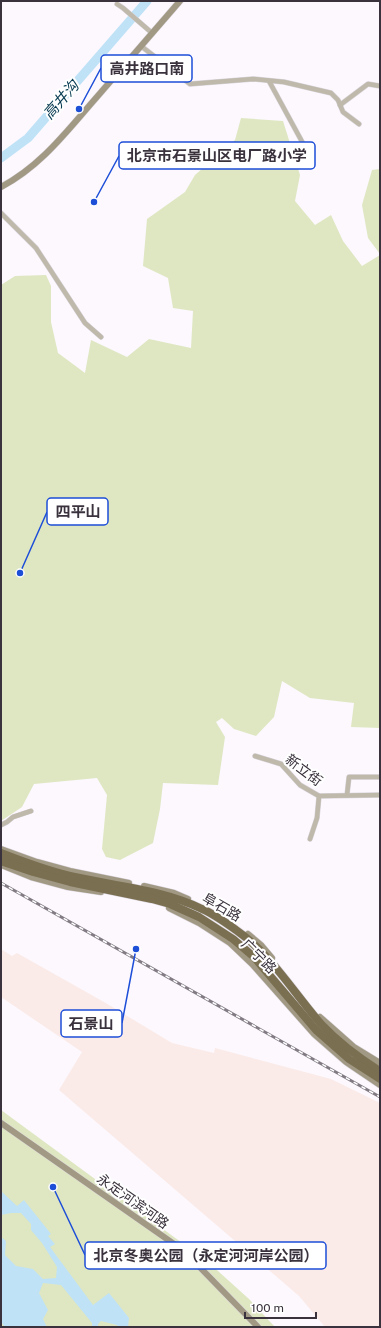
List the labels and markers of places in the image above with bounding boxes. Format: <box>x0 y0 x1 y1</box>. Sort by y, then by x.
callout: 高井路口南 <box>101 55 192 82</box>
callout: 北京市石景山区电厂路小学 <box>119 142 315 169</box>
callout: 四平山 <box>47 498 108 525</box>
callout: 石景山 <box>61 1010 122 1037</box>
callout: 北京冬奥公园（永定河河岸公园） <box>85 1242 326 1269</box>

